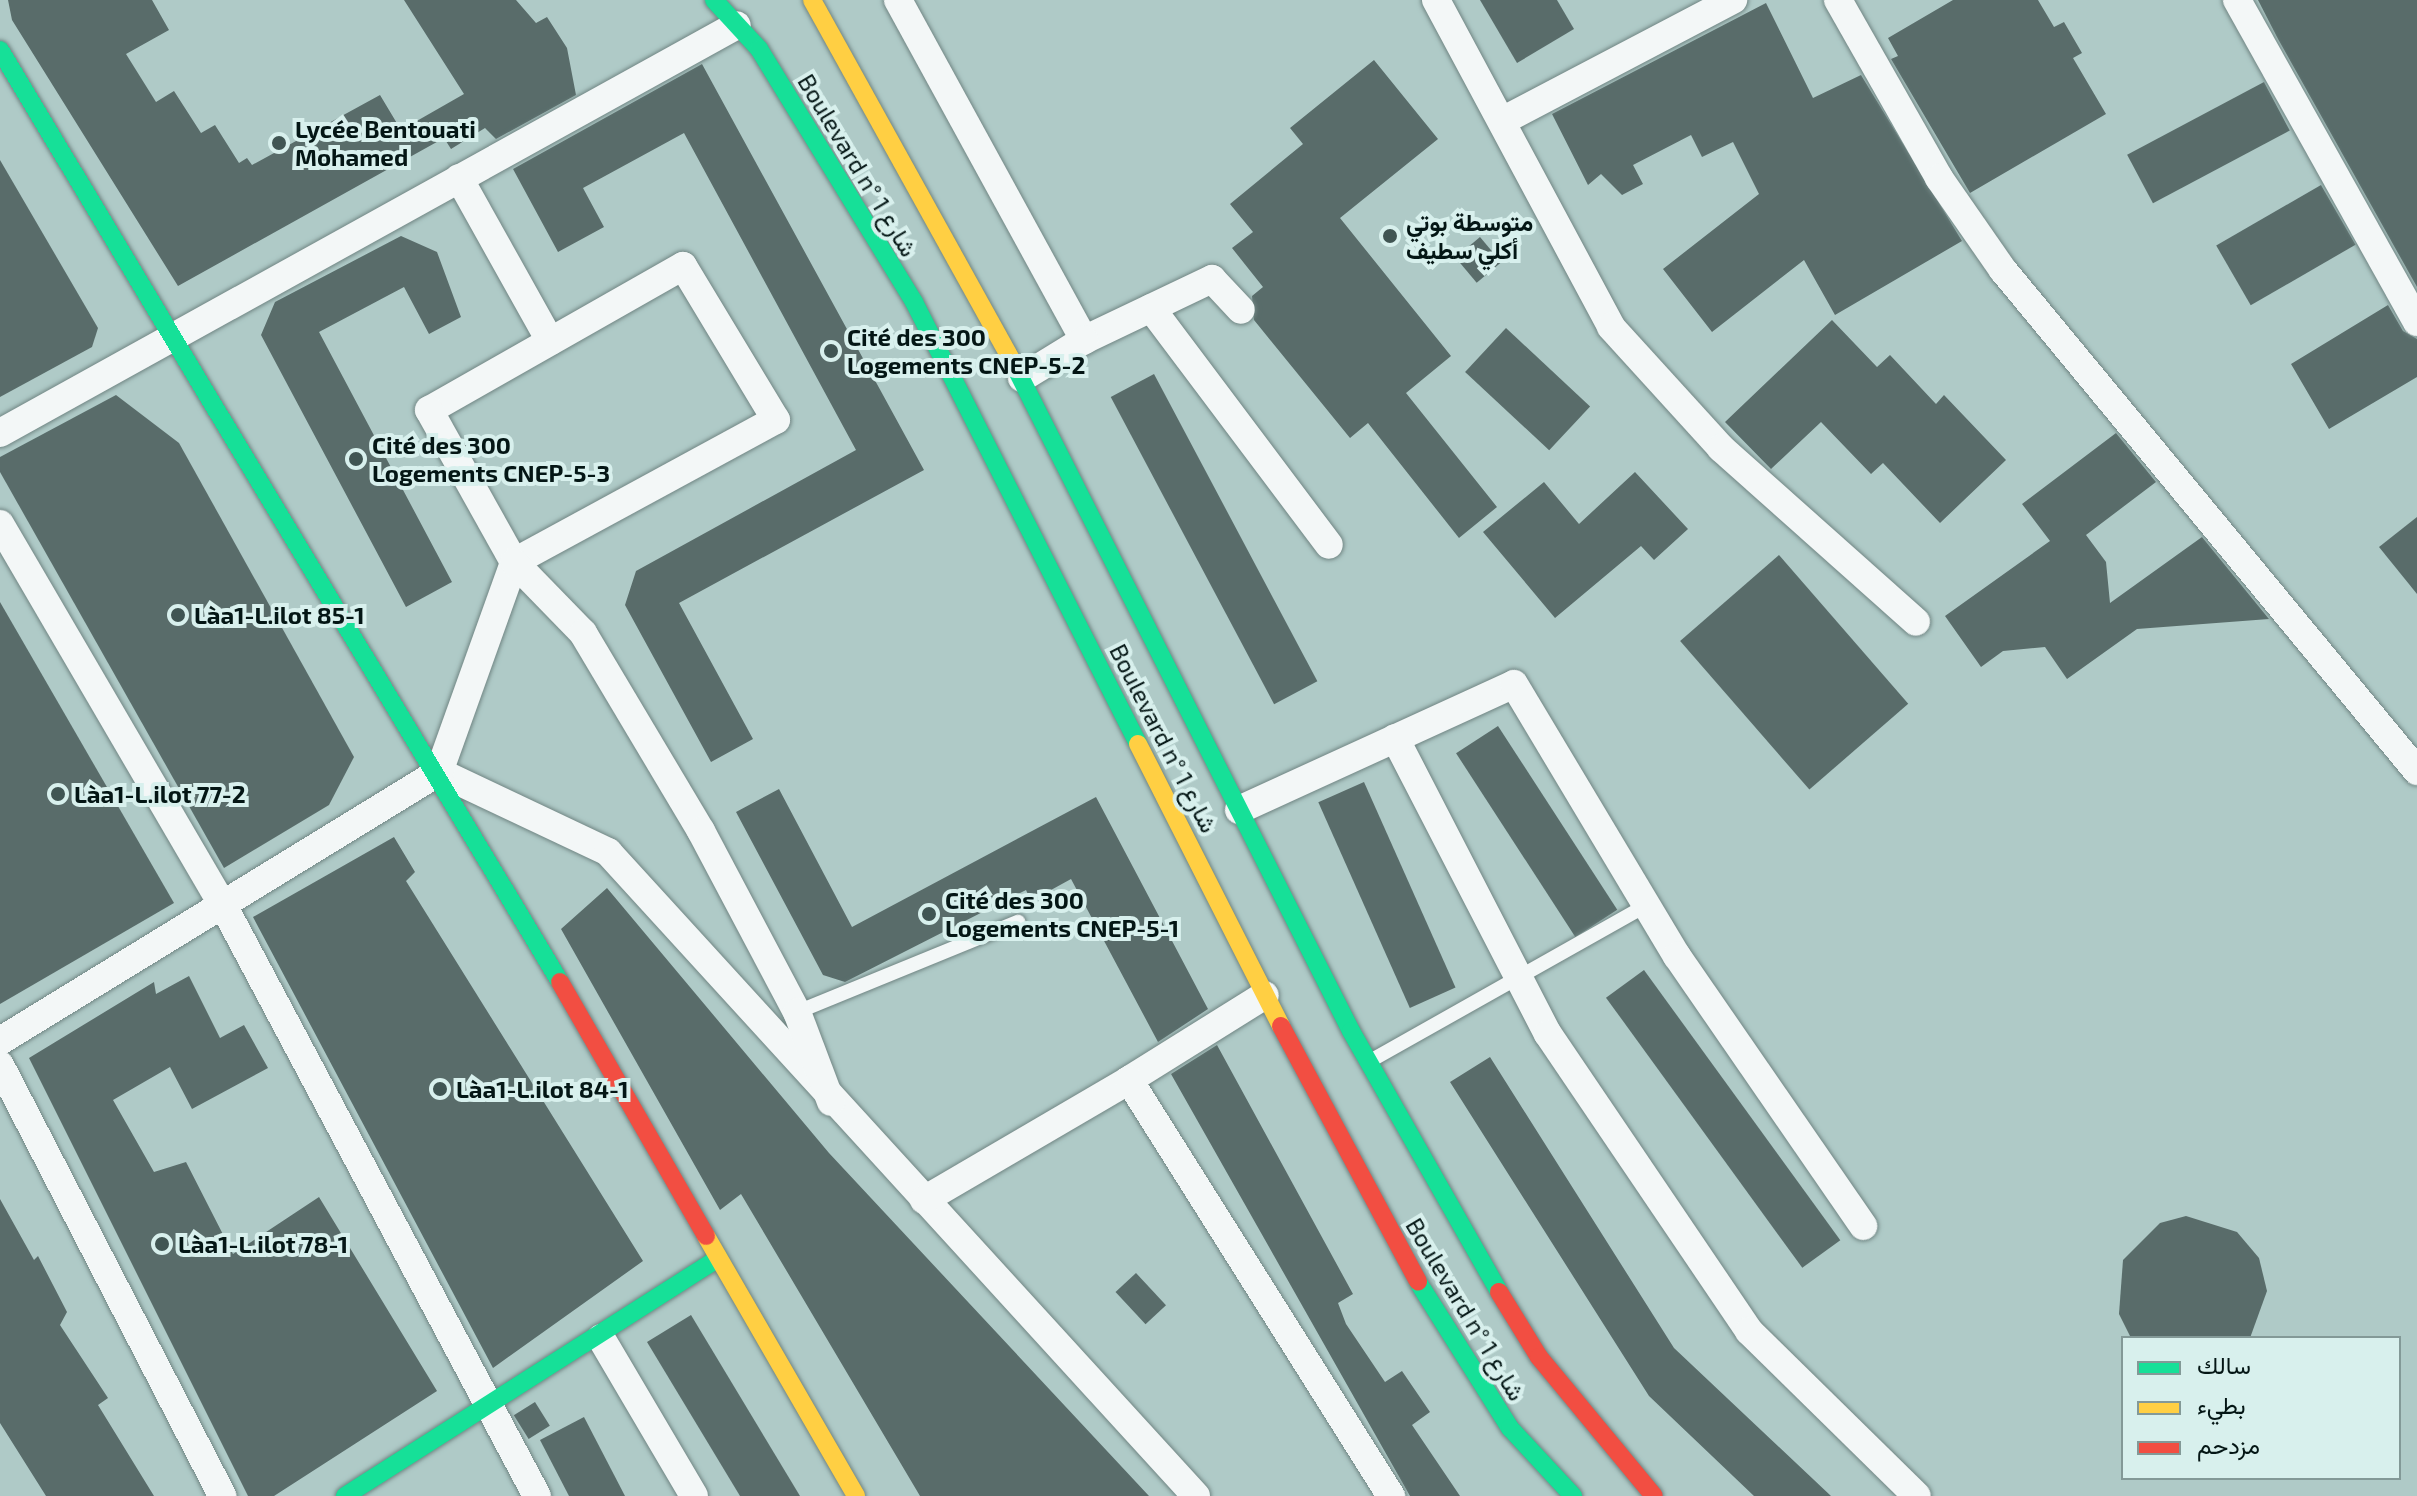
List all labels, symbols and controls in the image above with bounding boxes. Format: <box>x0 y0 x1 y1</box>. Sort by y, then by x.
street label: Boulevard n° شارع 1 <box>792 69 924 261</box>
place label: Lycée Bentouati Mohamed <box>295 115 476 171</box>
marker: Lycée Bentouati Mohamed <box>270 134 288 152</box>
place label: متوسطة بوتي أكلي سطيف <box>1406 208 1533 264</box>
marker: متوسطة بوتي أكلي سطيف <box>1381 227 1399 245</box>
place label: Cité des 300 Logements CNEP-5-2 <box>847 323 1085 379</box>
marker: Cité des 300 Logements CNEP-5-2 <box>822 342 840 360</box>
place label: Cité des 300 Logements CNEP-5-3 <box>372 431 610 487</box>
marker: Cité des 300 Logements CNEP-5-3 <box>347 450 365 468</box>
place label: Làa1-L.ilot 85-1 <box>194 601 365 629</box>
marker: Làa1-L.ilot 85-1 <box>169 606 187 624</box>
street label: Boulevard n° شارع 1 <box>1104 639 1224 837</box>
place label: Làa1-L.ilot 77-2 <box>74 780 246 808</box>
marker: Làa1-L.ilot 77-2 <box>49 785 67 803</box>
place label: Cité des 300 Logements CNEP-5-1 <box>945 886 1179 942</box>
marker: Cité des 300 Logements CNEP-5-1 <box>920 905 938 923</box>
place label: Làa1-L.ilot 84-1 <box>456 1075 629 1103</box>
marker: Làa1-L.ilot 84-1 <box>431 1080 449 1098</box>
street label: Boulevard n° شارع 1 <box>1400 1213 1532 1405</box>
place label: Làa1-L.ilot 78-1 <box>178 1230 348 1258</box>
marker: Làa1-L.ilot 78-1 <box>153 1235 171 1253</box>
legend <box>2121 1336 2401 1480</box>
text: سالك <box>2197 1350 2251 1379</box>
text: بطيء <box>2197 1390 2246 1419</box>
text: مزدحم <box>2197 1430 2260 1459</box>

